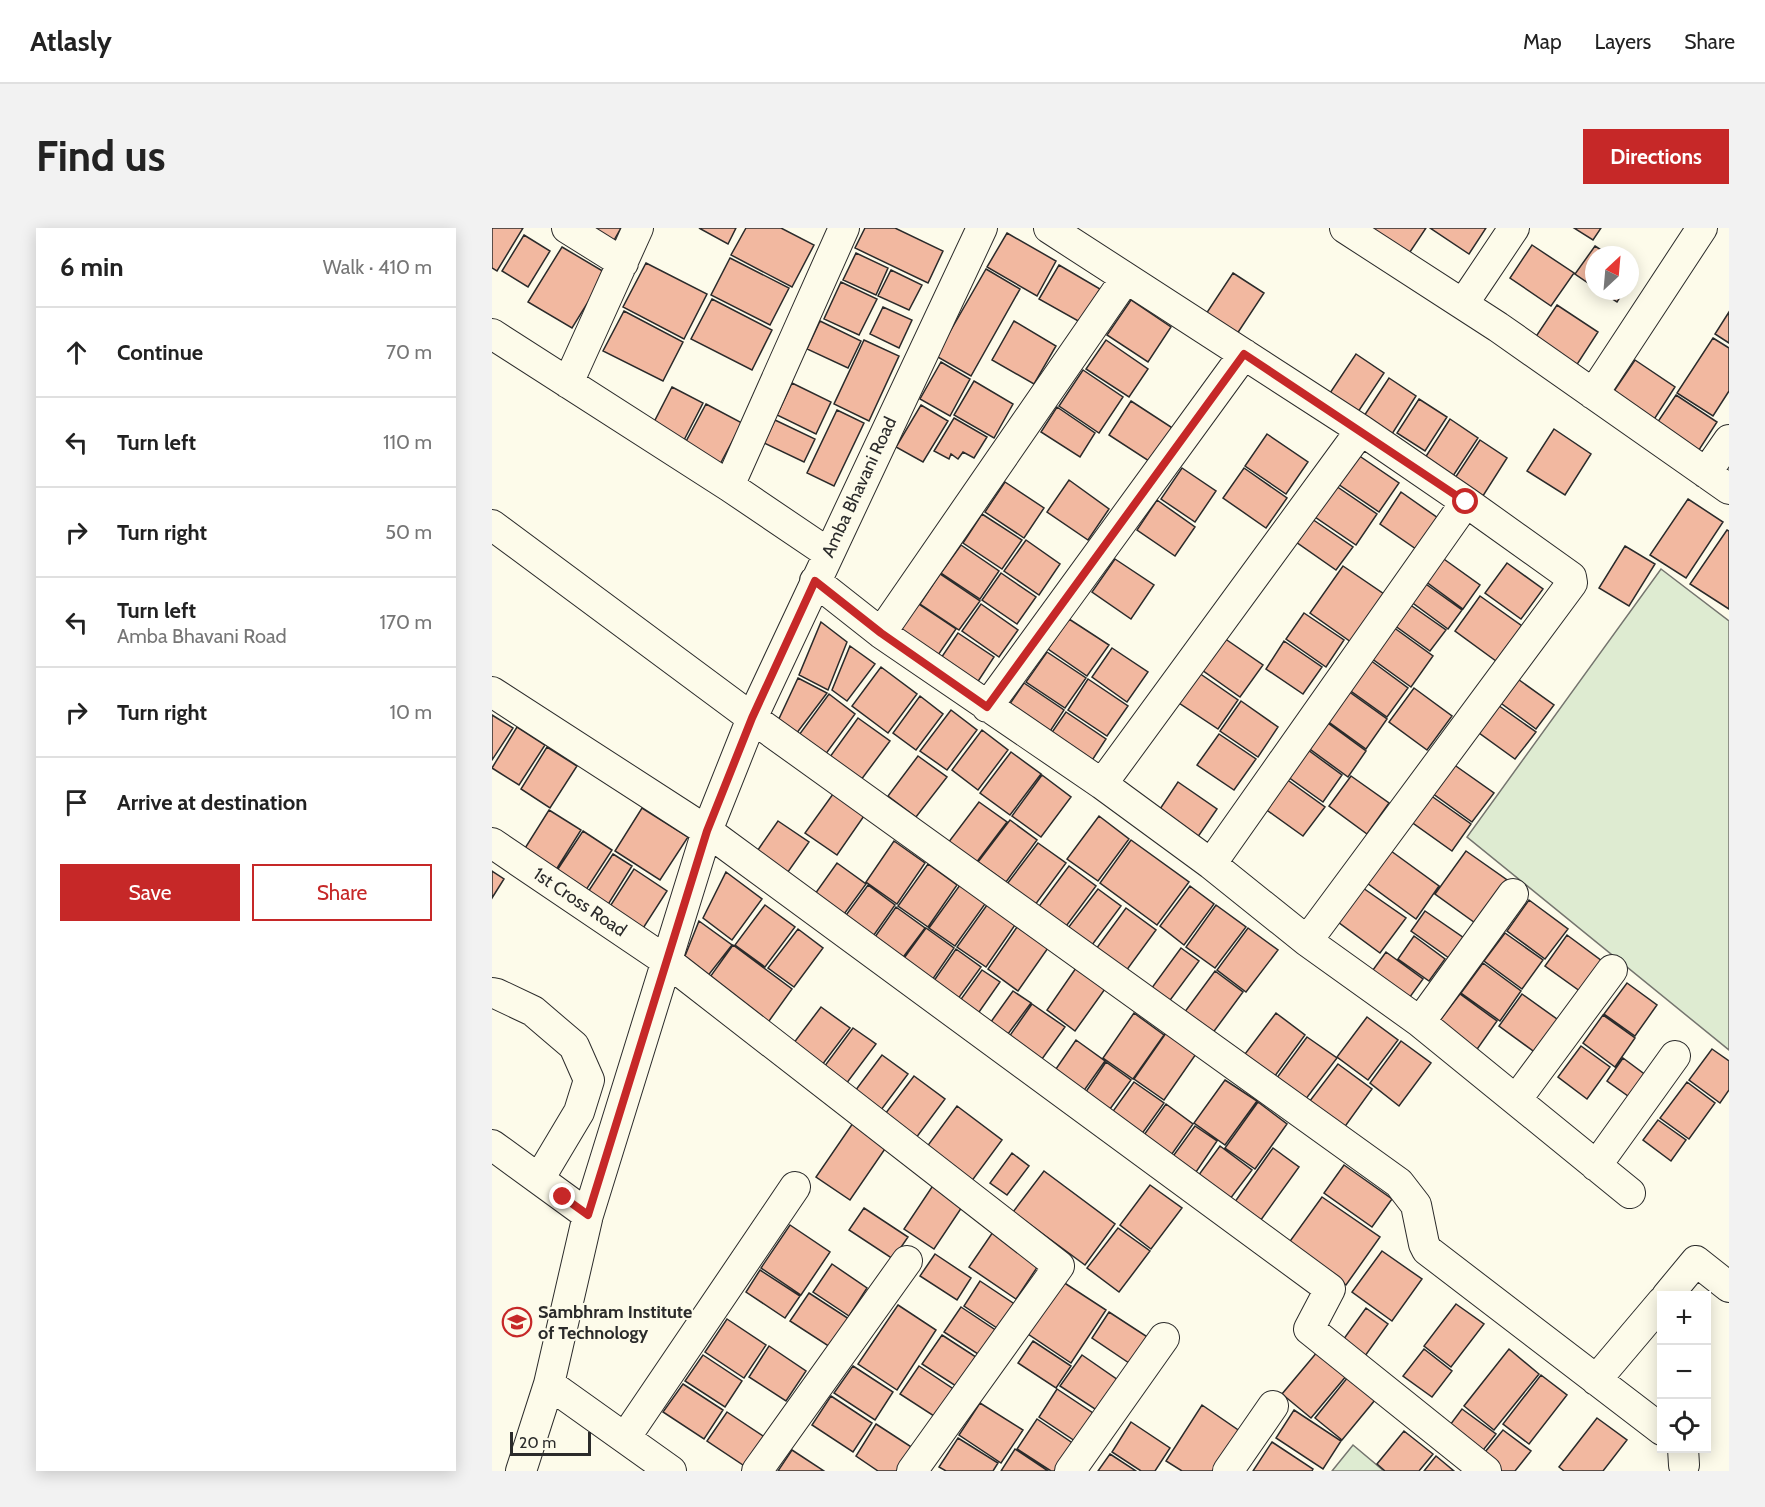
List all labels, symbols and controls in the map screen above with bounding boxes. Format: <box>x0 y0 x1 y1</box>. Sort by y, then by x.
text: Atlasly <box>30 24 112 58</box>
text: Map <box>1523 29 1562 54</box>
text: Layers <box>1595 29 1651 54</box>
text: Share <box>1684 29 1735 54</box>
button: Directions <box>1583 129 1729 184</box>
text: Find us <box>36 130 165 182</box>
north arrow <box>1585 246 1639 300</box>
text: 6 min <box>60 251 124 283</box>
text: Walk · 410 m <box>323 255 432 279</box>
icon: ahead <box>60 336 93 369</box>
text: Continue <box>117 339 203 366</box>
text: 70 m <box>386 340 432 364</box>
street label: Amba Bhavani Road <box>817 413 901 561</box>
icon: left <box>60 426 93 459</box>
text: Turn left <box>117 429 196 456</box>
text: 110 m <box>383 430 432 454</box>
route start <box>1452 488 1478 514</box>
icon: right <box>60 516 93 549</box>
text: Turn right <box>117 519 207 546</box>
text: 50 m <box>385 520 432 544</box>
text: Turn left <box>117 597 196 624</box>
icon: left <box>60 606 93 639</box>
text: 170 m <box>380 610 432 634</box>
text: Amba Bhavani Road <box>117 624 287 648</box>
icon: right <box>60 696 93 729</box>
text: Turn right <box>117 699 207 726</box>
text: 10 m <box>389 700 432 724</box>
icon: arrive <box>60 786 93 819</box>
text: Arrive at destination <box>117 789 307 816</box>
street label: 1st Cross Road <box>529 863 631 941</box>
button: Save <box>60 864 240 921</box>
button: Share <box>252 864 432 921</box>
route end <box>549 1183 575 1209</box>
map controls <box>1657 1291 1711 1453</box>
button: + <box>1657 1291 1711 1345</box>
place label: Sambhram Institute of Technology <box>538 1301 692 1344</box>
school or university icon: Sambhram Institute of Technology <box>501 1306 533 1338</box>
button: − <box>1657 1345 1711 1399</box>
button: locate <box>1657 1399 1711 1453</box>
scale bar <box>510 1429 591 1456</box>
text: 20 m <box>519 1433 556 1452</box>

